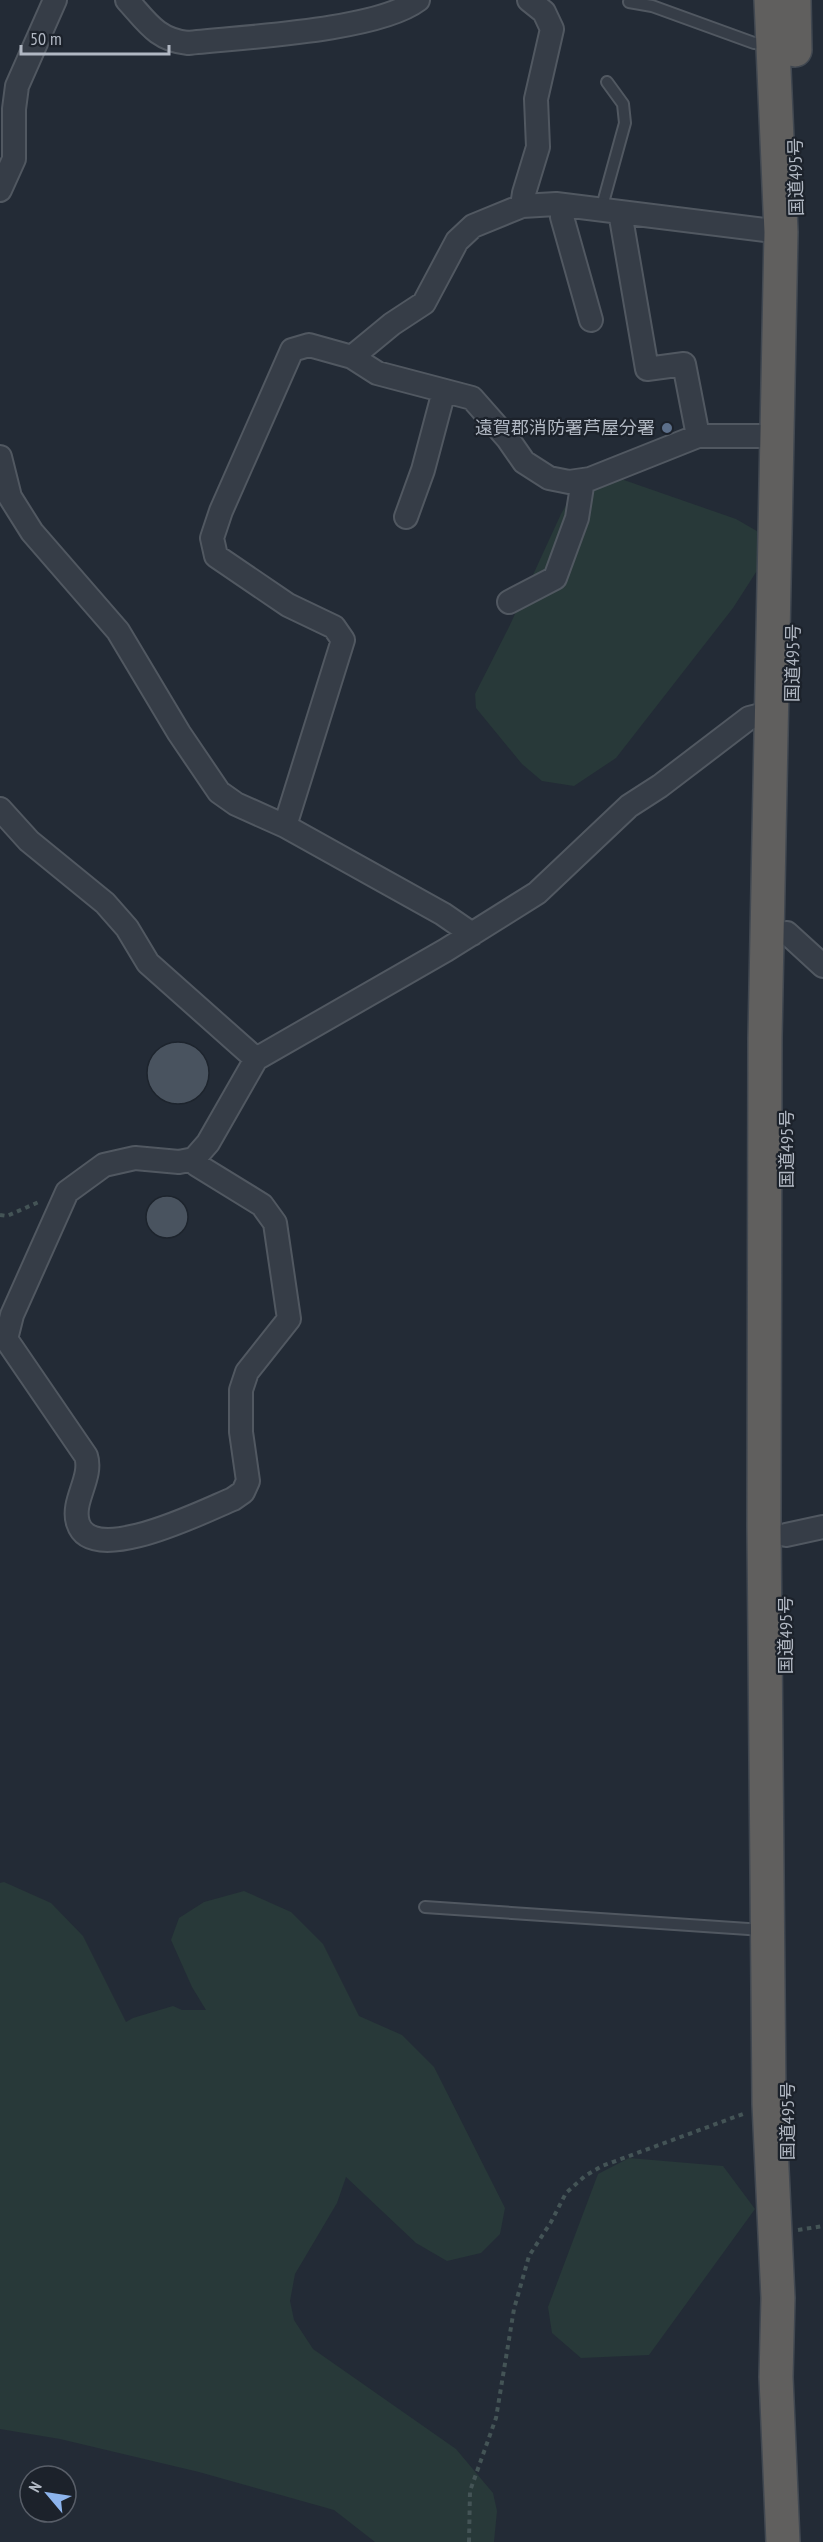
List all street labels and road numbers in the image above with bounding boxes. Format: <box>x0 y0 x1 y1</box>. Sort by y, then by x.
street label: 国道495号 <box>783 138 808 216</box>
street label: 国道495号 <box>780 624 805 702</box>
street label: 国道495号 <box>775 1110 798 1188</box>
street label: 国道495号 <box>774 1596 797 1674</box>
street label: 国道495号 <box>776 2082 799 2160</box>

